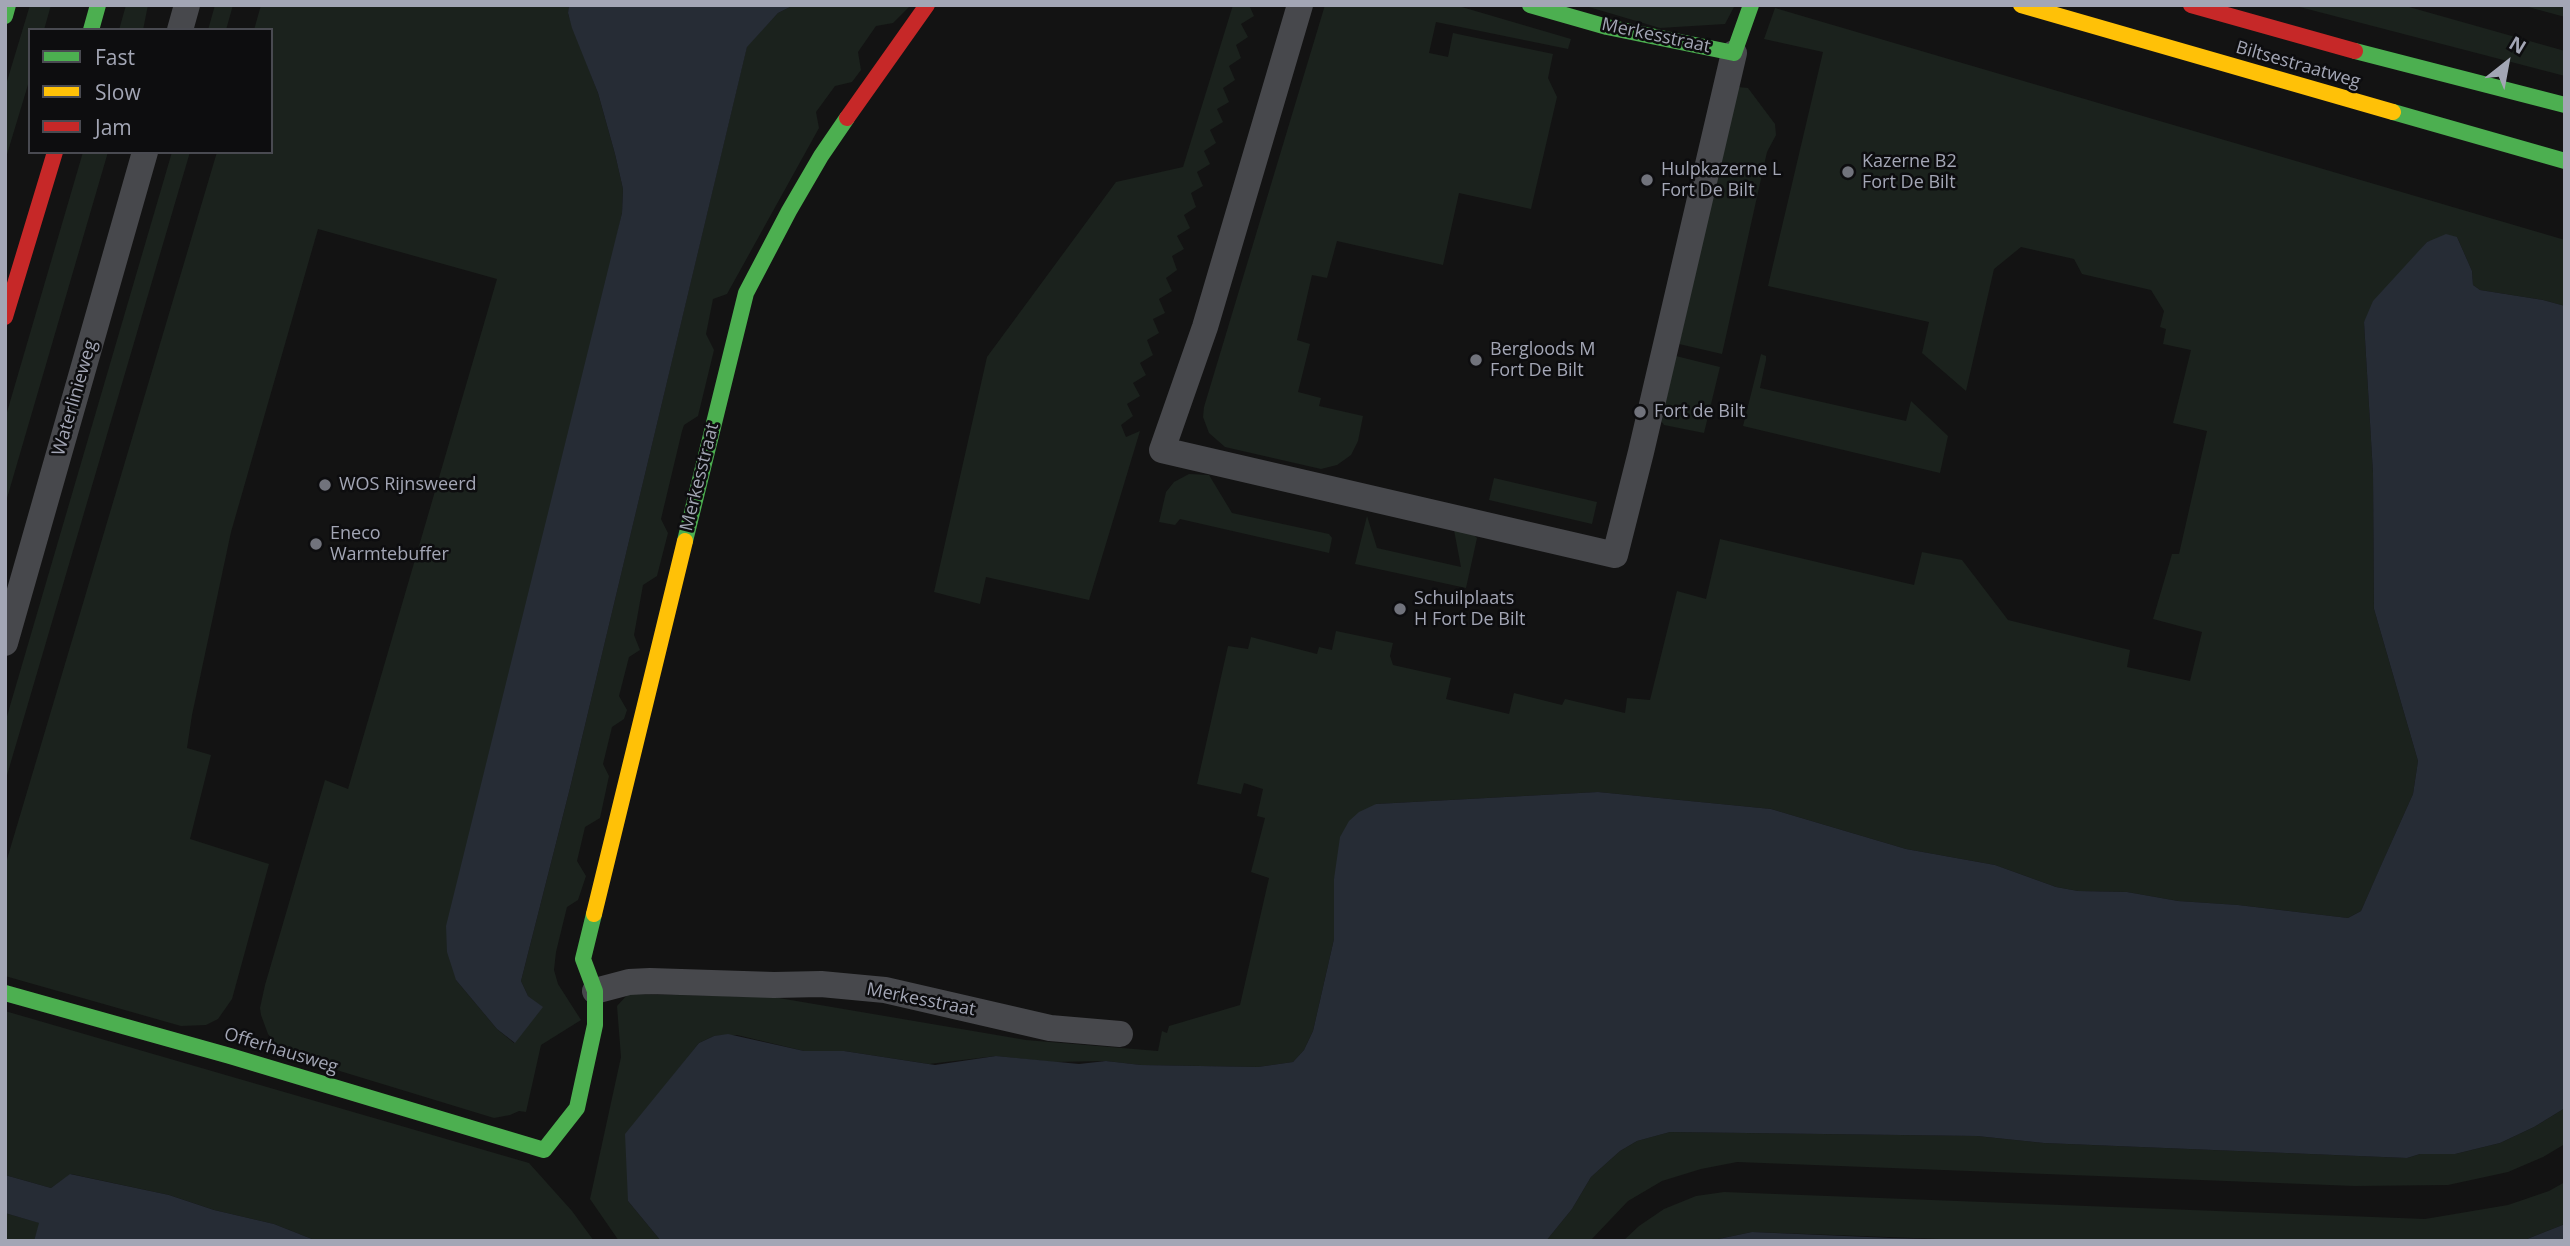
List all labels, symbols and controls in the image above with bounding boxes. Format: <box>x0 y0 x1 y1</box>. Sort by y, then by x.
street label: Merkesstraat <box>1600 14 1712 58</box>
legend <box>28 28 273 154</box>
north arrow <box>2472 28 2542 98</box>
text: N <box>2504 30 2531 60</box>
street label: Biltsestraatweg <box>2233 37 2363 93</box>
text: Fast <box>95 43 135 71</box>
text: Slow <box>95 78 141 106</box>
text: Jam <box>95 113 132 141</box>
place label: Kazerne B2 Fort De Bilt <box>1862 151 1957 194</box>
place label: Hulpkazerne L Fort De Bilt <box>1661 159 1781 202</box>
marker: Kazerne B2 Fort De Bilt <box>1840 164 1856 180</box>
marker: Hulpkazerne L Fort De Bilt <box>1639 172 1655 188</box>
street label: Waterlinieweg <box>48 338 102 458</box>
place label: Bergloods M Fort De Bilt <box>1490 339 1596 382</box>
marker: Bergloods M Fort De Bilt <box>1468 352 1484 368</box>
place label: Fort de Bilt <box>1654 401 1745 423</box>
marker: Fort de Bilt <box>1632 404 1648 420</box>
street label: Merkesstraat <box>676 421 724 533</box>
place label: WOS Rijnsweerd <box>339 474 477 496</box>
marker: WOS Rijnsweerd <box>317 477 333 493</box>
place label: Eneco Warmtebuffer <box>330 523 449 566</box>
marker: Eneco Warmtebuffer <box>308 536 324 552</box>
place label: Schuilplaats H Fort De Bilt <box>1414 588 1525 630</box>
marker: Schuilplaats H Fort De Bilt <box>1392 601 1408 617</box>
street label: Merkesstraat <box>865 979 977 1021</box>
street label: Offerhausweg <box>221 1023 341 1079</box>

